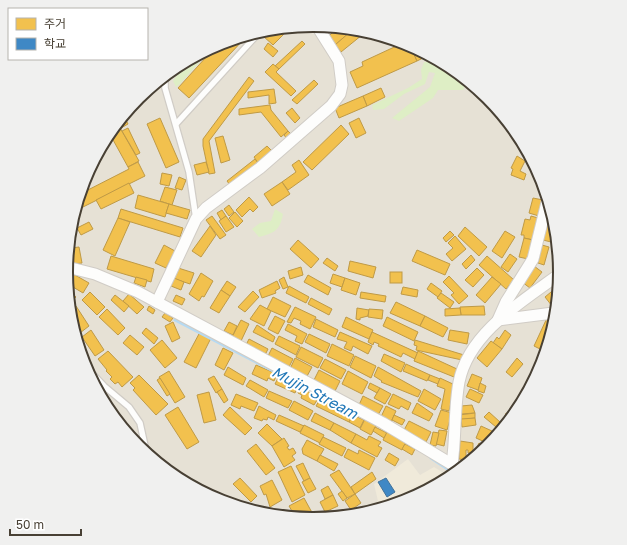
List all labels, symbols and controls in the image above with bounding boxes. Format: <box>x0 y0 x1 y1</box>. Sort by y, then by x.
legend <box>8 8 148 60</box>
text: 주거 <box>44 16 66 31</box>
text: 학교 <box>44 36 66 51</box>
water label: Mujin Stream <box>269 362 362 423</box>
scale bar <box>10 511 81 537</box>
text: 50 m <box>16 517 44 532</box>

